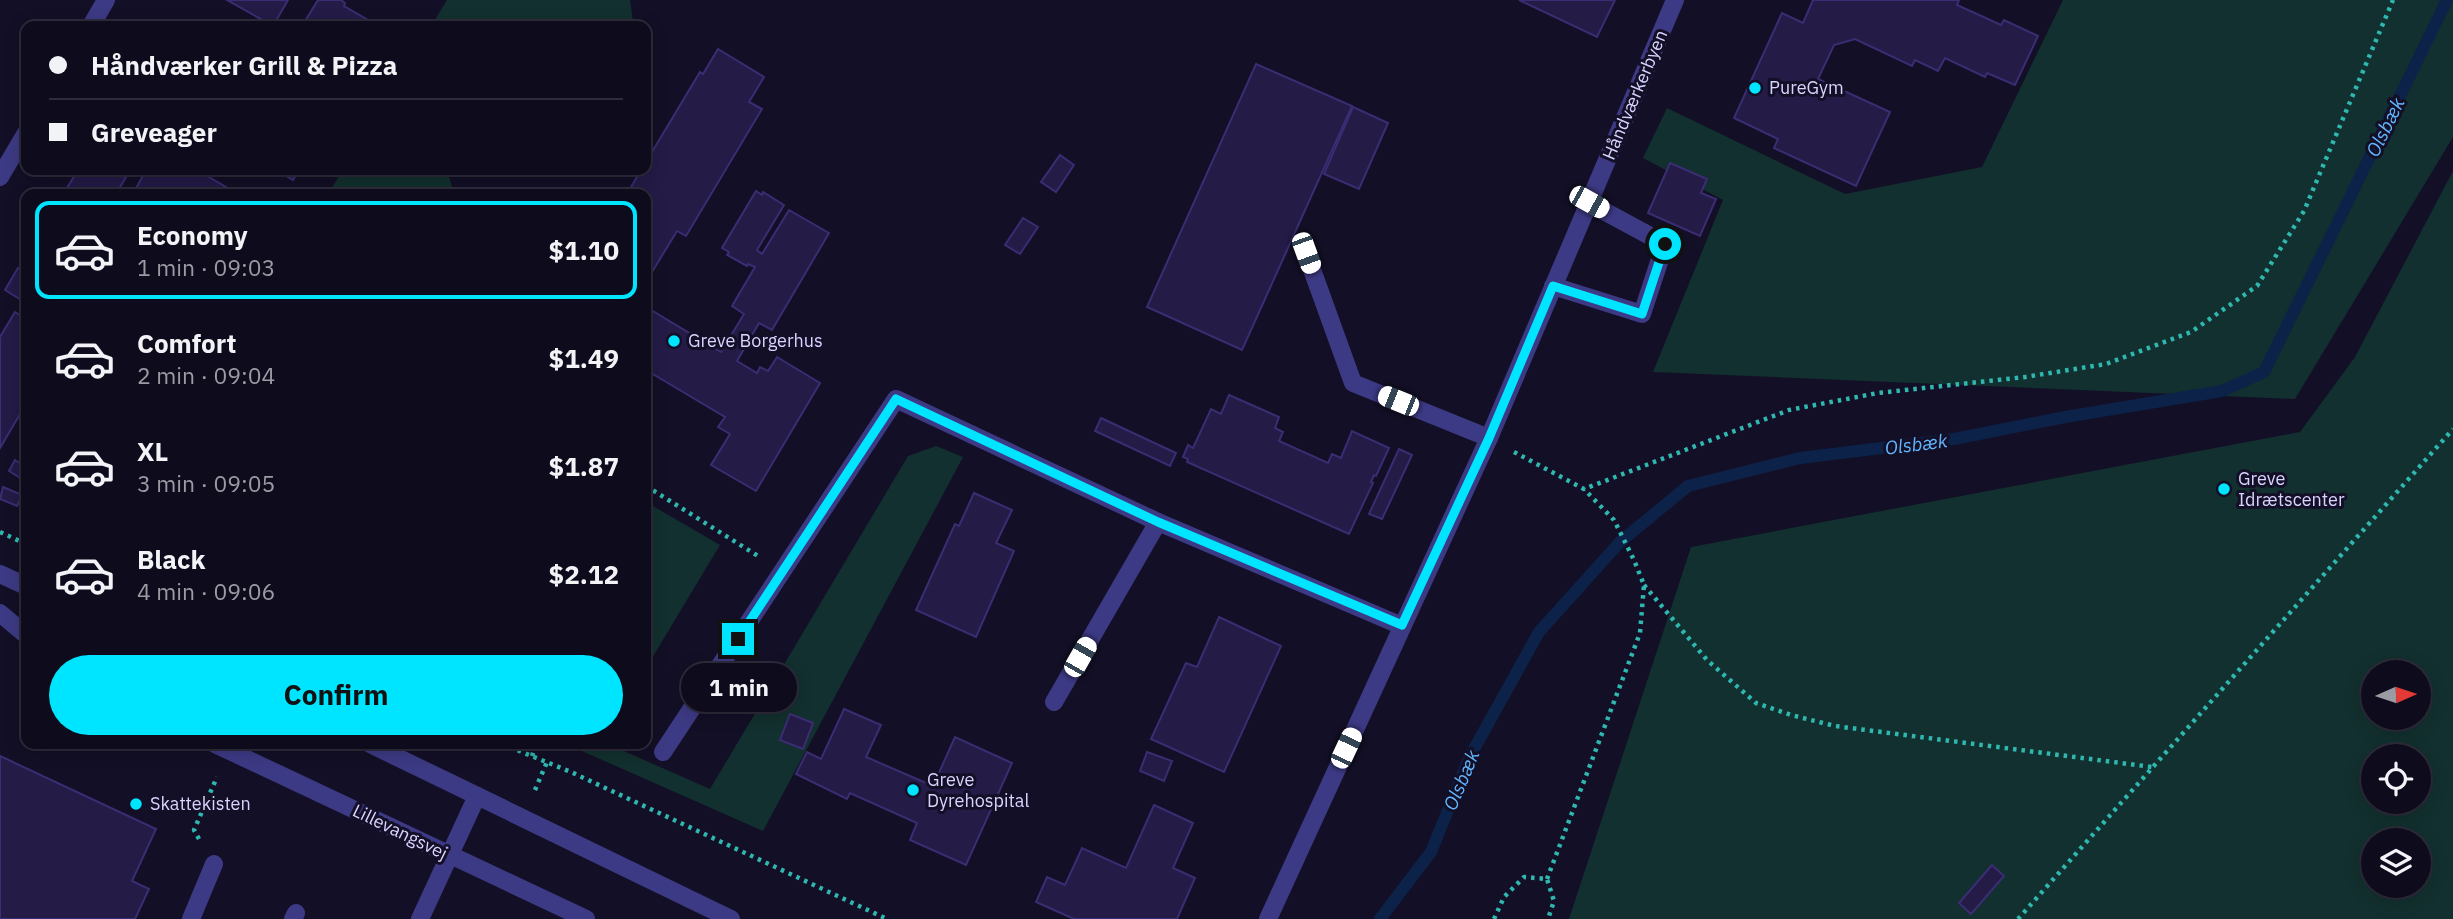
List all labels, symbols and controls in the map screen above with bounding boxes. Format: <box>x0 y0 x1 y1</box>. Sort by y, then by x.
street label: Håndværkerbyen <box>1597 26 1672 163</box>
text: Håndværker Grill & Pizza <box>91 48 398 82</box>
place label: PureGym <box>1769 76 1844 99</box>
marker: PureGym <box>1747 80 1763 96</box>
water label: Olsbæk <box>2360 92 2410 161</box>
text: Greveager <box>91 115 217 149</box>
car <box>1566 183 1613 221</box>
text: Economy <box>137 218 248 252</box>
icon: car <box>53 219 116 282</box>
route start <box>1649 228 1681 260</box>
car <box>1289 230 1324 276</box>
text: $1.10 <box>549 233 619 267</box>
text: 1 min · 09:03 <box>137 252 275 282</box>
text: Comfort <box>137 326 236 360</box>
icon: car <box>53 327 116 390</box>
place label: Greve Borgerhus <box>688 329 823 352</box>
marker: Greve Borgerhus <box>666 333 682 349</box>
text: $1.49 <box>549 341 619 375</box>
text: 2 min · 09:04 <box>137 360 275 390</box>
car <box>1375 383 1422 419</box>
water label: Olsbæk <box>1883 428 1950 460</box>
text: XL <box>137 434 168 468</box>
icon: car <box>53 435 116 498</box>
text: $1.87 <box>549 449 619 483</box>
place label: Greve Idrætscenter <box>2238 467 2345 511</box>
text: 3 min · 09:05 <box>137 468 275 498</box>
marker: Greve Idrætscenter <box>2216 481 2232 497</box>
text: Black <box>137 542 205 576</box>
icon: car <box>53 543 116 606</box>
text: $2.12 <box>549 557 619 591</box>
text: 4 min · 09:06 <box>137 576 275 606</box>
route end <box>722 623 754 655</box>
car <box>1061 634 1100 680</box>
button: Confirm <box>49 655 623 735</box>
north arrow <box>2361 660 2431 730</box>
map controls <box>2361 660 2431 898</box>
callout: 1 min <box>680 664 796 712</box>
text: 1 min <box>709 672 769 702</box>
car <box>1328 725 1365 771</box>
button: locate <box>2361 744 2431 814</box>
water label: Olsbæk <box>1438 745 1485 814</box>
place label: Greve Dyrehospital <box>927 768 1029 812</box>
marker: Greve Dyrehospital <box>905 782 921 798</box>
place label: Skattekisten <box>150 792 251 815</box>
marker: Skattekisten <box>128 796 144 812</box>
street label: Lillevangsvej <box>349 799 451 864</box>
button: layers <box>2361 828 2431 898</box>

